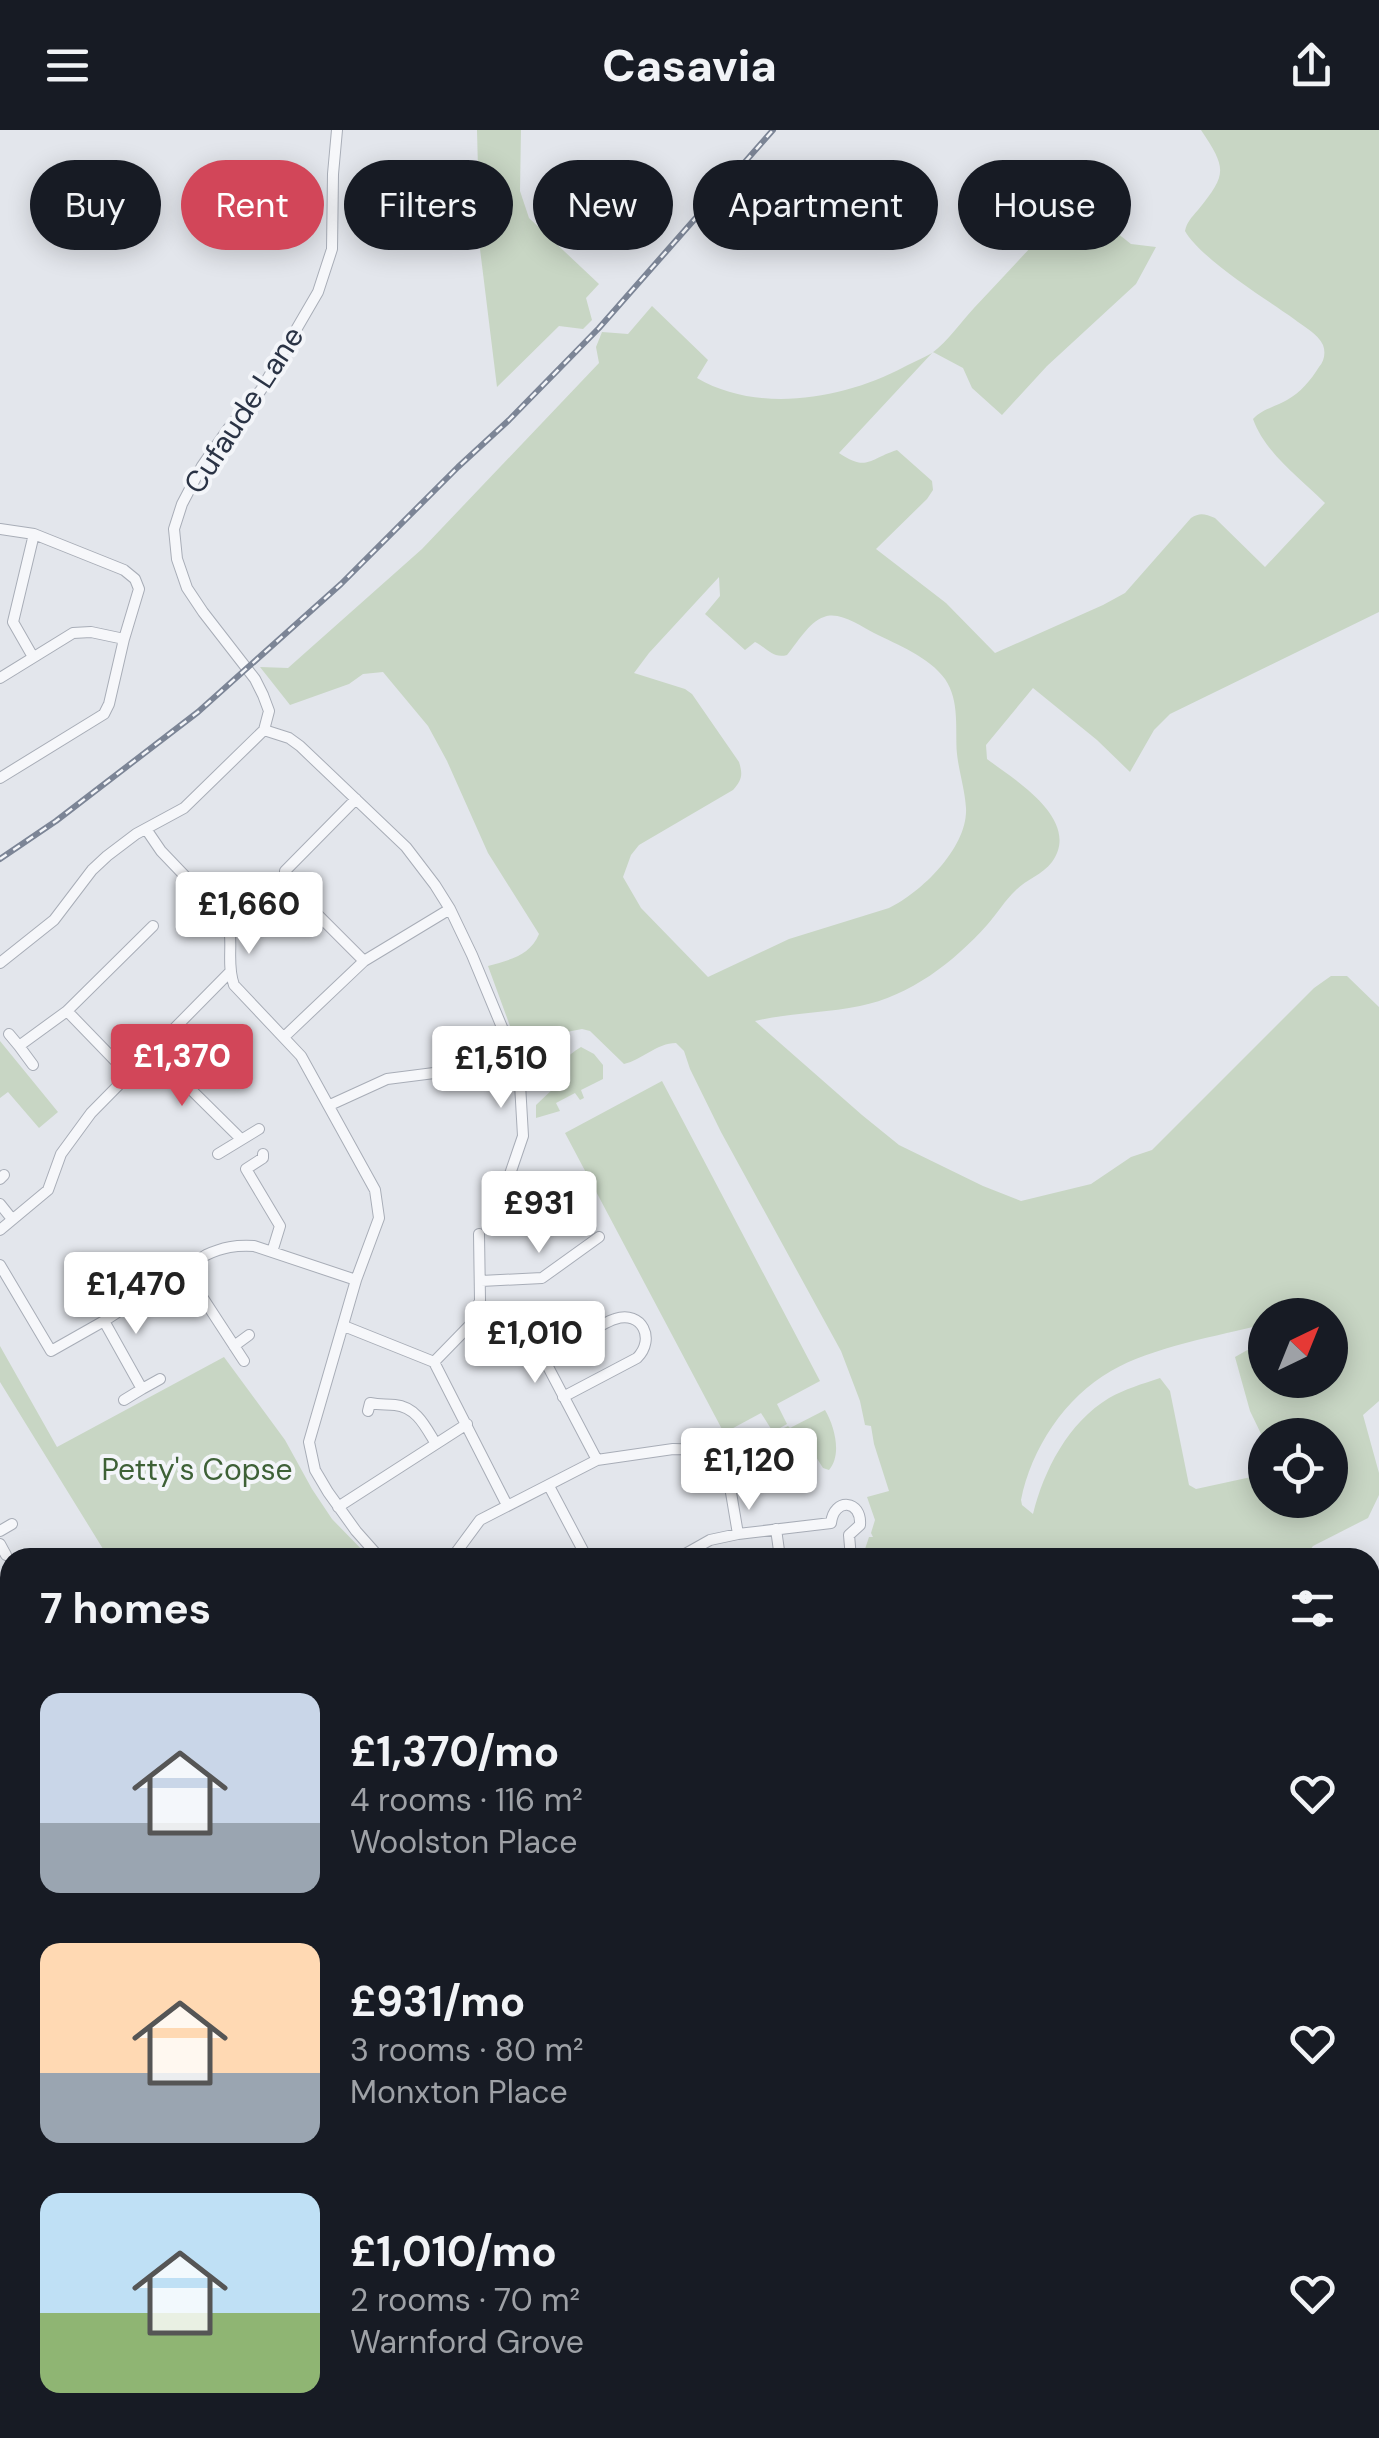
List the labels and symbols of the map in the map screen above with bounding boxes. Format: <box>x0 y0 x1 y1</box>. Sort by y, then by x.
street label: Cufaude Lane <box>175 319 312 501</box>
pin: £1,660 <box>168 872 330 957</box>
pin: £1,370 <box>101 1024 263 1109</box>
pin: £1,510 <box>420 1026 582 1111</box>
pin: £931 <box>480 1171 598 1256</box>
pin: £1,470 <box>55 1252 217 1337</box>
north arrow <box>1248 1298 1348 1398</box>
pin: £1,010 <box>454 1301 616 1386</box>
pin: £1,120 <box>668 1428 830 1513</box>
park label: Petty's Copse <box>101 1450 293 1489</box>

